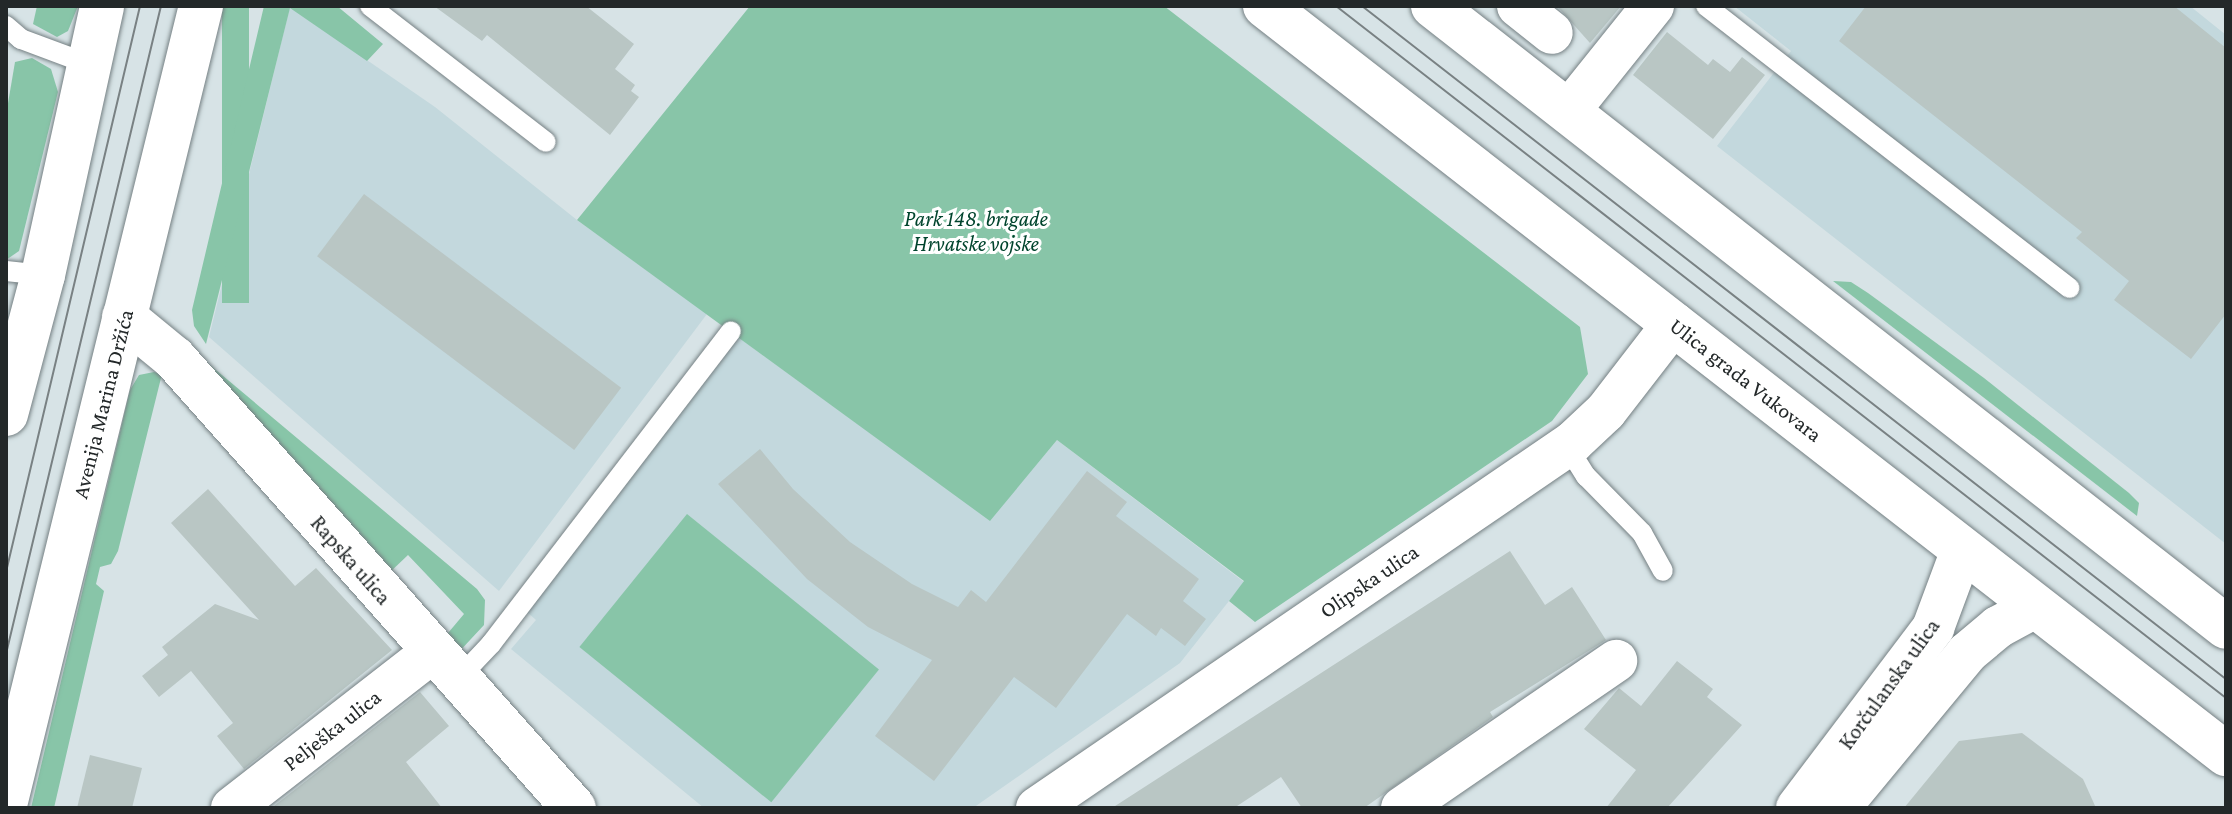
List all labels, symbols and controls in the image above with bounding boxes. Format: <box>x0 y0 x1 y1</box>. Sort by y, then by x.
park label: Park 148. brigade Hrvatske vojske <box>904 205 1048 256</box>
street label: Avenija Marina Držića <box>67 307 139 501</box>
street label: Ulica grada Vukovara <box>1665 312 1827 448</box>
street label: Rapska ulica <box>305 510 397 610</box>
street label: Olipska ulica <box>1314 538 1424 624</box>
street label: Korčulanska ulica <box>1833 614 1945 754</box>
street label: Pelješka ulica <box>278 684 386 776</box>

